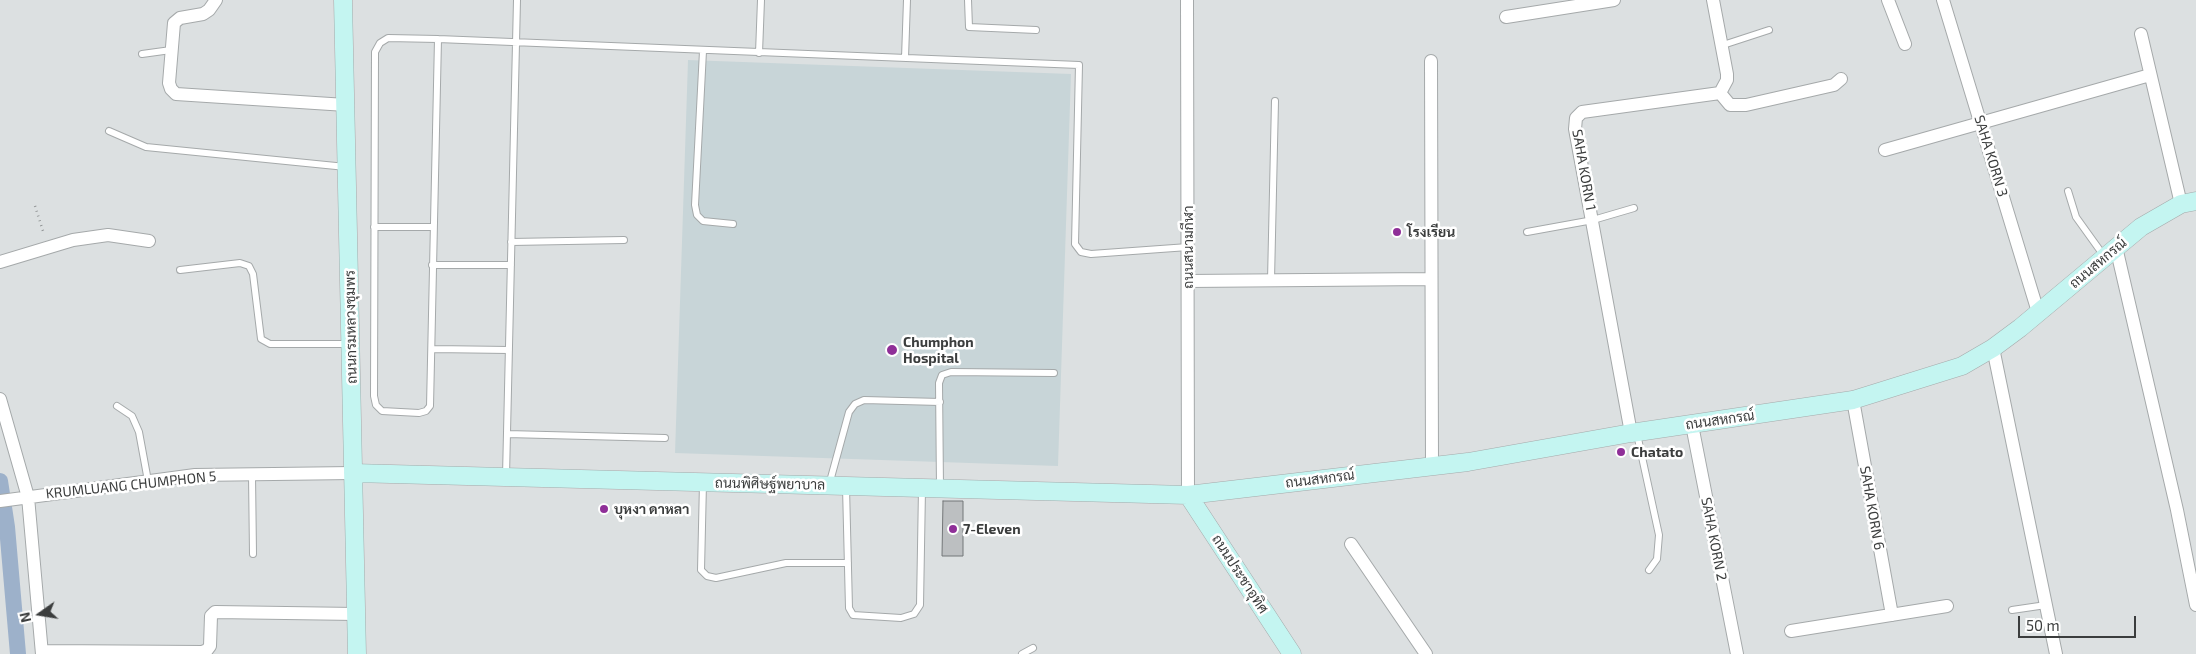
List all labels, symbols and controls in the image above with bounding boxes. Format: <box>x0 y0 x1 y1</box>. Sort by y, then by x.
street label: SAHA KORN 3 <box>1971 113 2011 199</box>
street label: SAHA KORN 1 <box>1569 128 1599 212</box>
street label: ถนนสนามกีฬา <box>1180 205 1196 289</box>
place label: โรงเรียน <box>1407 224 1455 240</box>
marker: โรงเรียน <box>1391 226 1403 238</box>
street label: ถนนสหกรณ์ <box>2066 234 2130 292</box>
street label: ถนนกรมหลวงชุมพร <box>342 270 360 384</box>
place label: Chumphon Hospital <box>903 334 974 367</box>
marker: Chumphon Hospital <box>885 343 899 357</box>
street label: ถนนสหกรณ์ <box>1684 407 1756 433</box>
place label: Chatato <box>1631 444 1683 460</box>
marker: Chatato <box>1615 446 1627 458</box>
street label: SAHA KORN 6 <box>1856 465 1888 551</box>
street label: ถนนสหกรณ์ <box>1285 466 1355 492</box>
street label: KRUMLUANG CHUMPHON 5 <box>45 468 217 502</box>
street label: ถนนพิศิษฐ์พยาบาล <box>715 475 825 493</box>
street label: SAHA KORN 2 <box>1698 496 1730 582</box>
place label: บุหงา ดาหลา <box>614 501 689 517</box>
marker: บุหงา ดาหลา <box>598 503 610 515</box>
place label: 7-Eleven <box>963 521 1021 537</box>
marker: 7-Eleven <box>947 523 959 535</box>
street label: ถนนประชาอุทิศ <box>1208 531 1272 617</box>
north arrow <box>15 589 65 639</box>
scale bar <box>2021 606 2138 638</box>
text: N <box>15 611 34 624</box>
text: 50 m <box>2026 616 2060 634</box>

